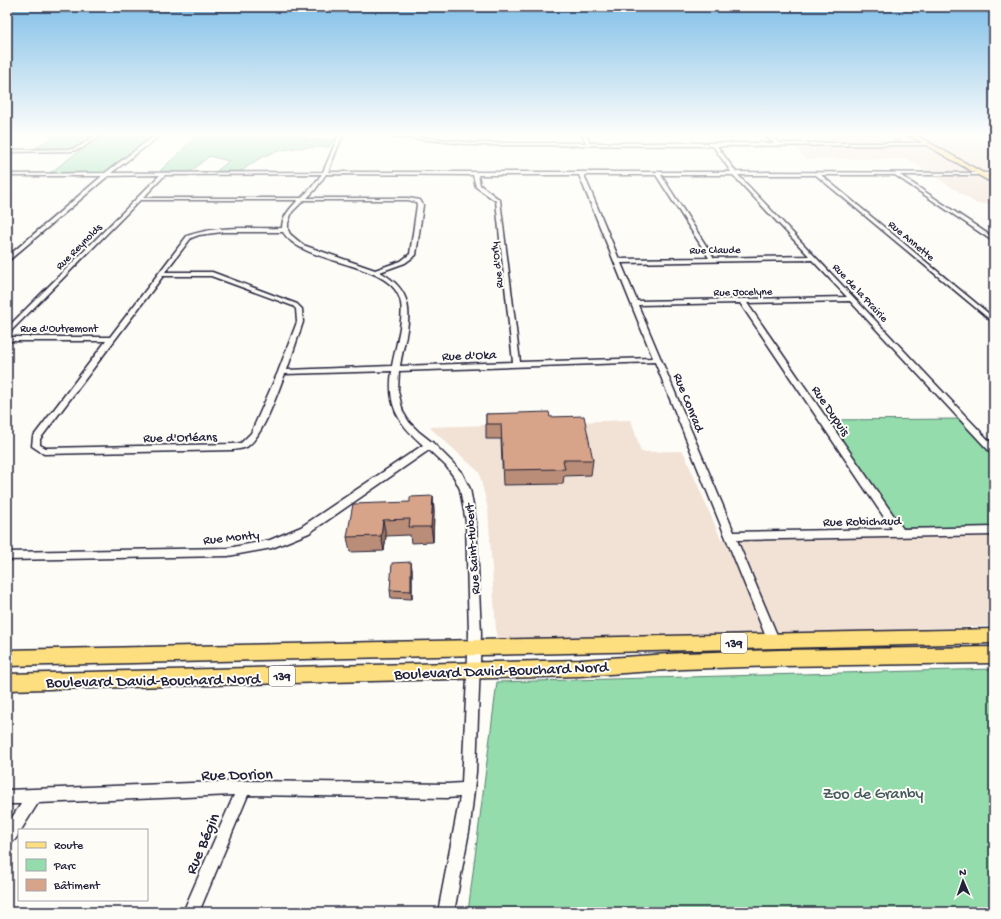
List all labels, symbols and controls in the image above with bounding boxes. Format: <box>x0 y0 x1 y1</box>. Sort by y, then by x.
street label: Rue Annette <box>885 219 936 264</box>
street label: Rue Reynolds <box>54 221 106 273</box>
street label: Rue d'Orly <box>489 240 507 289</box>
street label: Rue Claude <box>689 245 741 257</box>
street label: Rue de la Prairie <box>829 262 890 325</box>
street label: Rue Jocelyne <box>713 286 773 300</box>
street label: Rue d'Outremont <box>20 324 99 336</box>
street label: Rue d'Oka <box>442 348 497 365</box>
street label: Rue Conrad <box>669 371 707 436</box>
street label: Rue Dupuis <box>808 383 853 440</box>
street label: Rue d'Orléans <box>143 430 218 447</box>
street label: Rue Saint-Hubert <box>463 501 484 595</box>
street label: Rue Robichaud <box>823 514 903 531</box>
street label: Rue Monty <box>202 528 261 549</box>
road number: 139 <box>721 633 747 653</box>
street label: Boulevard David-Bouchard Nord <box>393 659 610 686</box>
road number: 139 <box>269 666 295 686</box>
street label: Boulevard David-Bouchard Nord <box>45 671 262 694</box>
street label: Rue Dorion <box>201 766 273 787</box>
park label: Zoo de Granby <box>823 786 923 805</box>
street label: Rue Bégin <box>183 811 226 878</box>
legend <box>18 829 148 901</box>
text: Route <box>54 840 84 854</box>
text: Parc <box>53 860 77 874</box>
north arrow <box>943 861 983 901</box>
text: N <box>959 867 967 879</box>
text: Bâtiment <box>53 880 101 894</box>

